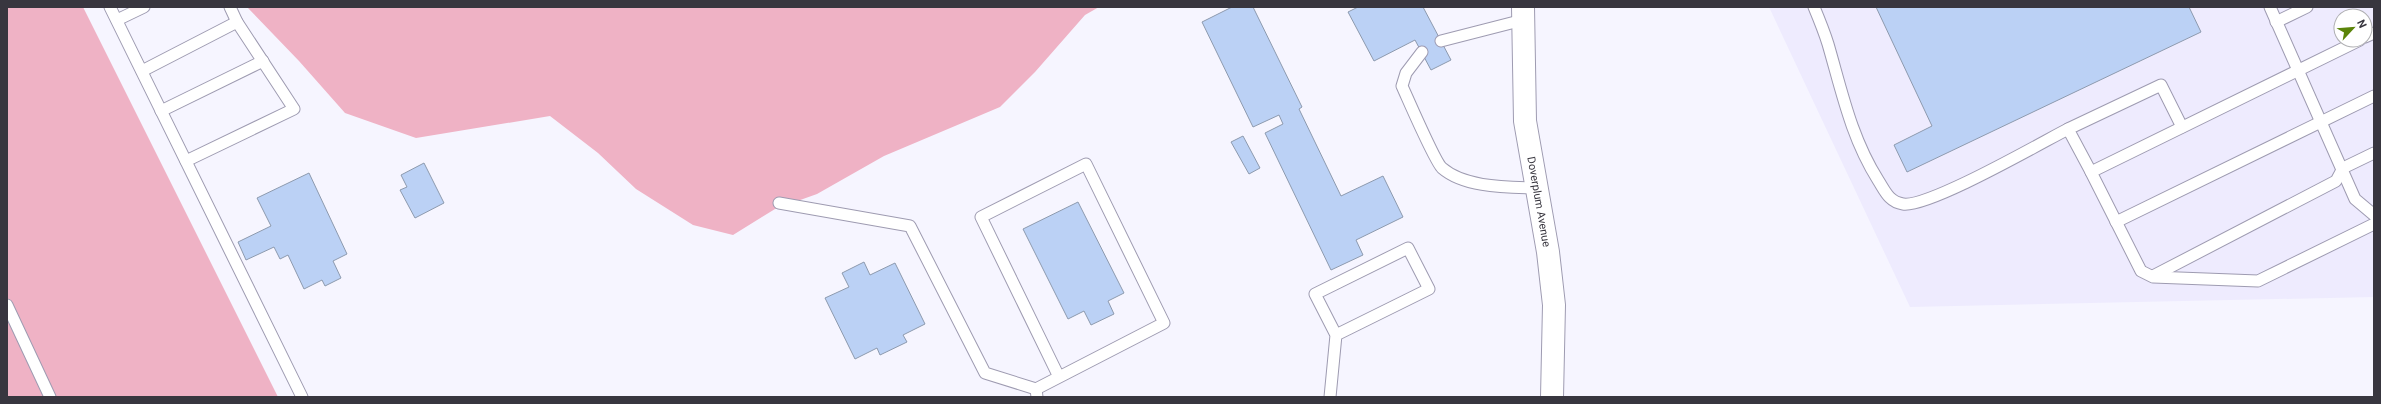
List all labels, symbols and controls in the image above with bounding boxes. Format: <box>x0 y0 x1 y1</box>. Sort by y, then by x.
north arrow <box>2333 8 2373 48</box>
text: N <box>2354 17 2369 30</box>
street label: Doverplum Avenue <box>1525 155 1554 248</box>

